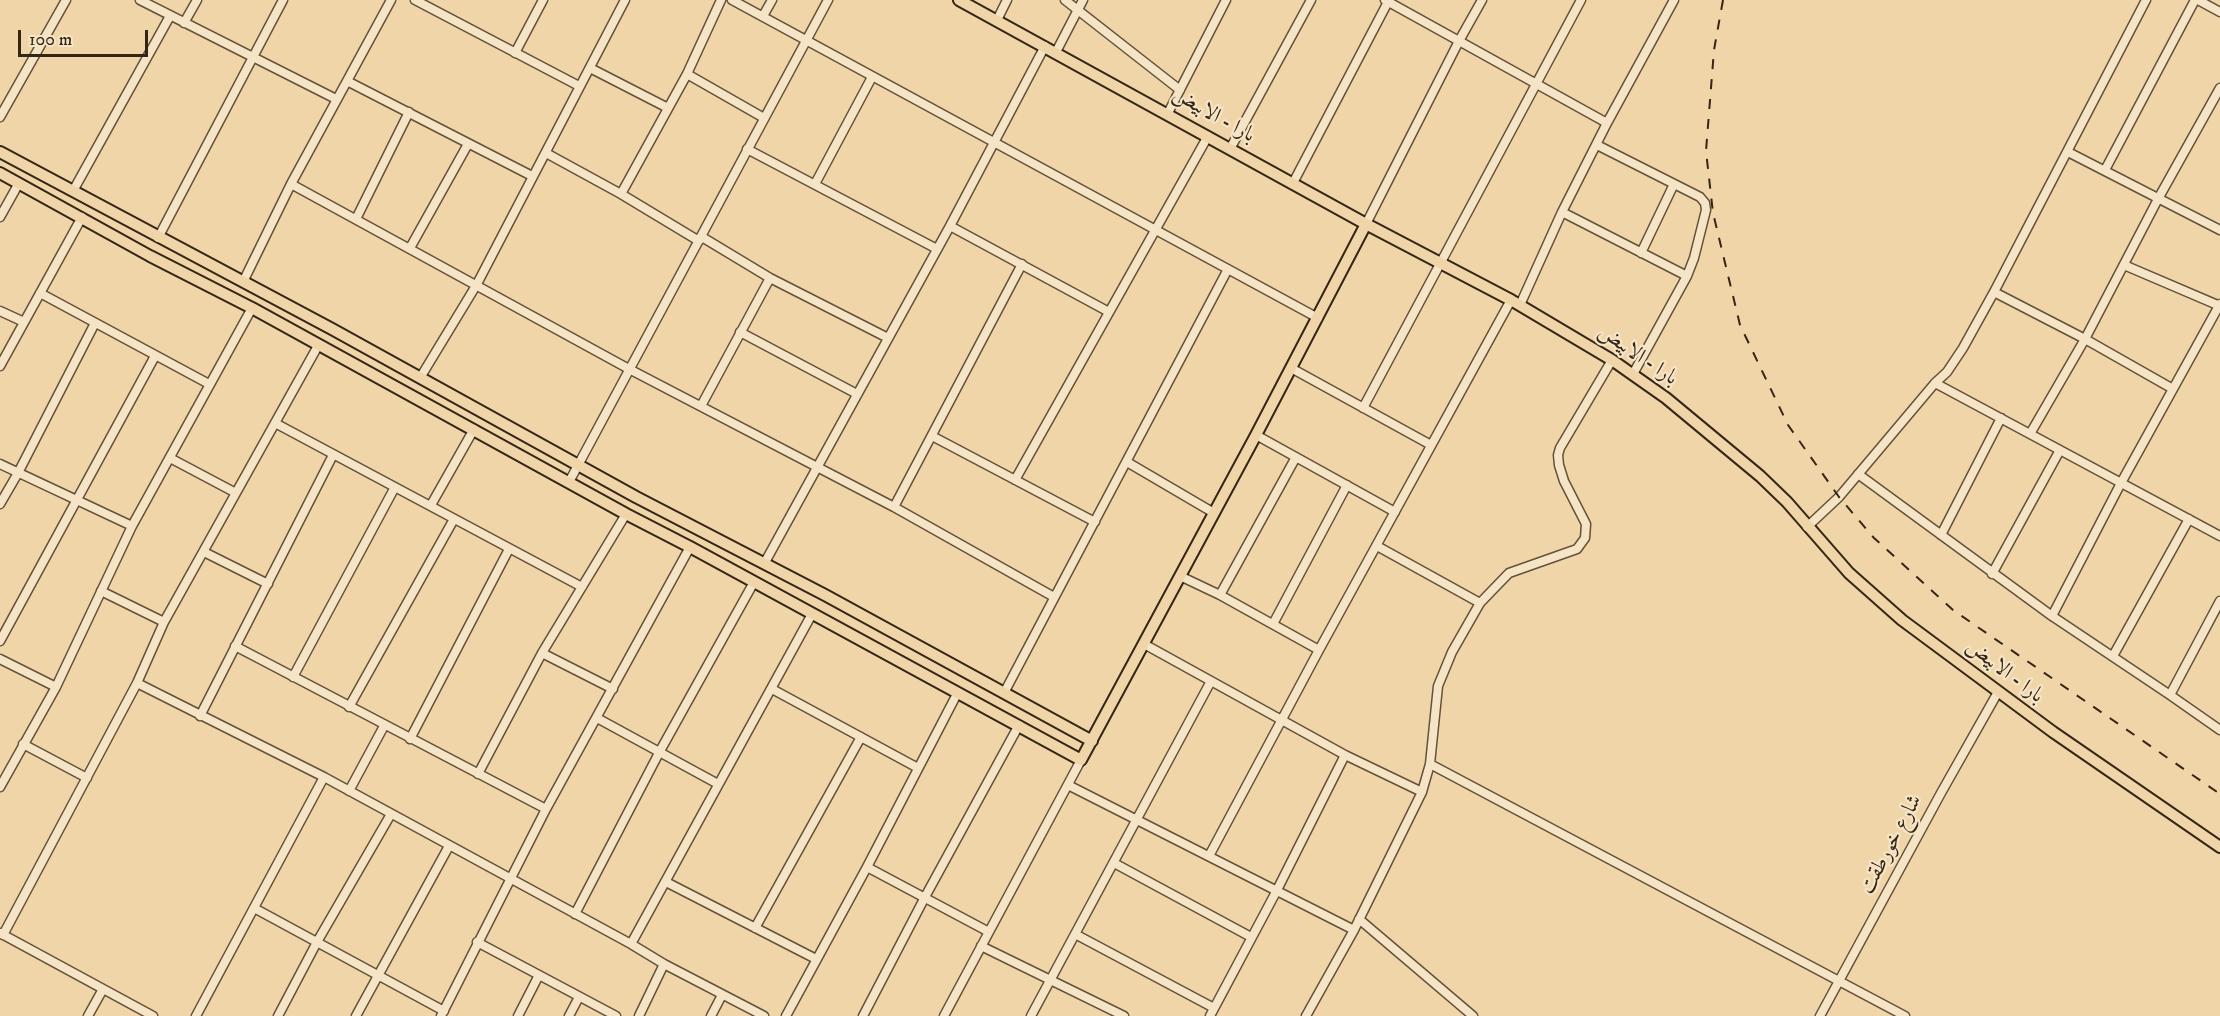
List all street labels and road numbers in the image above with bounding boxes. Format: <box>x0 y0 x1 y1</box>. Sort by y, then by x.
street label: بارا - الابيض <box>1167 83 1259 149</box>
street label: بارا - الابيض <box>1592 320 1682 392</box>
street label: بارا - الابيض <box>1960 635 2048 709</box>
street label: شارع خورطقت <box>1855 791 1929 899</box>

